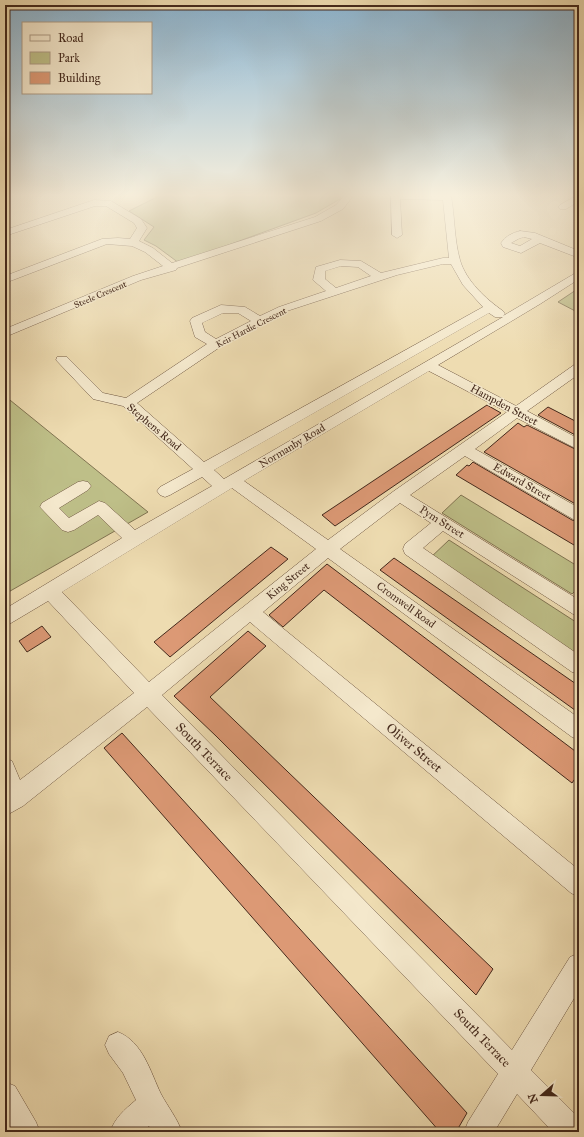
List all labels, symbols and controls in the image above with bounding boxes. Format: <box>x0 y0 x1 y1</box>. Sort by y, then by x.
legend <box>22 22 152 94</box>
text: Road <box>58 31 84 45</box>
text: Park <box>58 51 80 65</box>
text: Building <box>58 71 101 86</box>
street label: Steele Crescent <box>72 278 129 310</box>
street label: Keir Hardie Crescent <box>214 304 289 349</box>
street label: Hampden Street <box>468 382 540 428</box>
street label: Stephens Road <box>124 401 184 454</box>
street label: Normanby Road <box>257 421 328 471</box>
street label: Edward Street <box>491 460 553 504</box>
street label: Pym Street <box>417 503 467 541</box>
street label: King Street <box>264 560 312 602</box>
street label: Cromwell Road <box>374 579 438 631</box>
street label: South Terrace <box>172 719 236 785</box>
street label: Oliver Street <box>383 720 446 776</box>
street label: South Terrace <box>450 1005 514 1071</box>
north arrow <box>522 1075 562 1115</box>
text: N <box>525 1091 541 1105</box>

